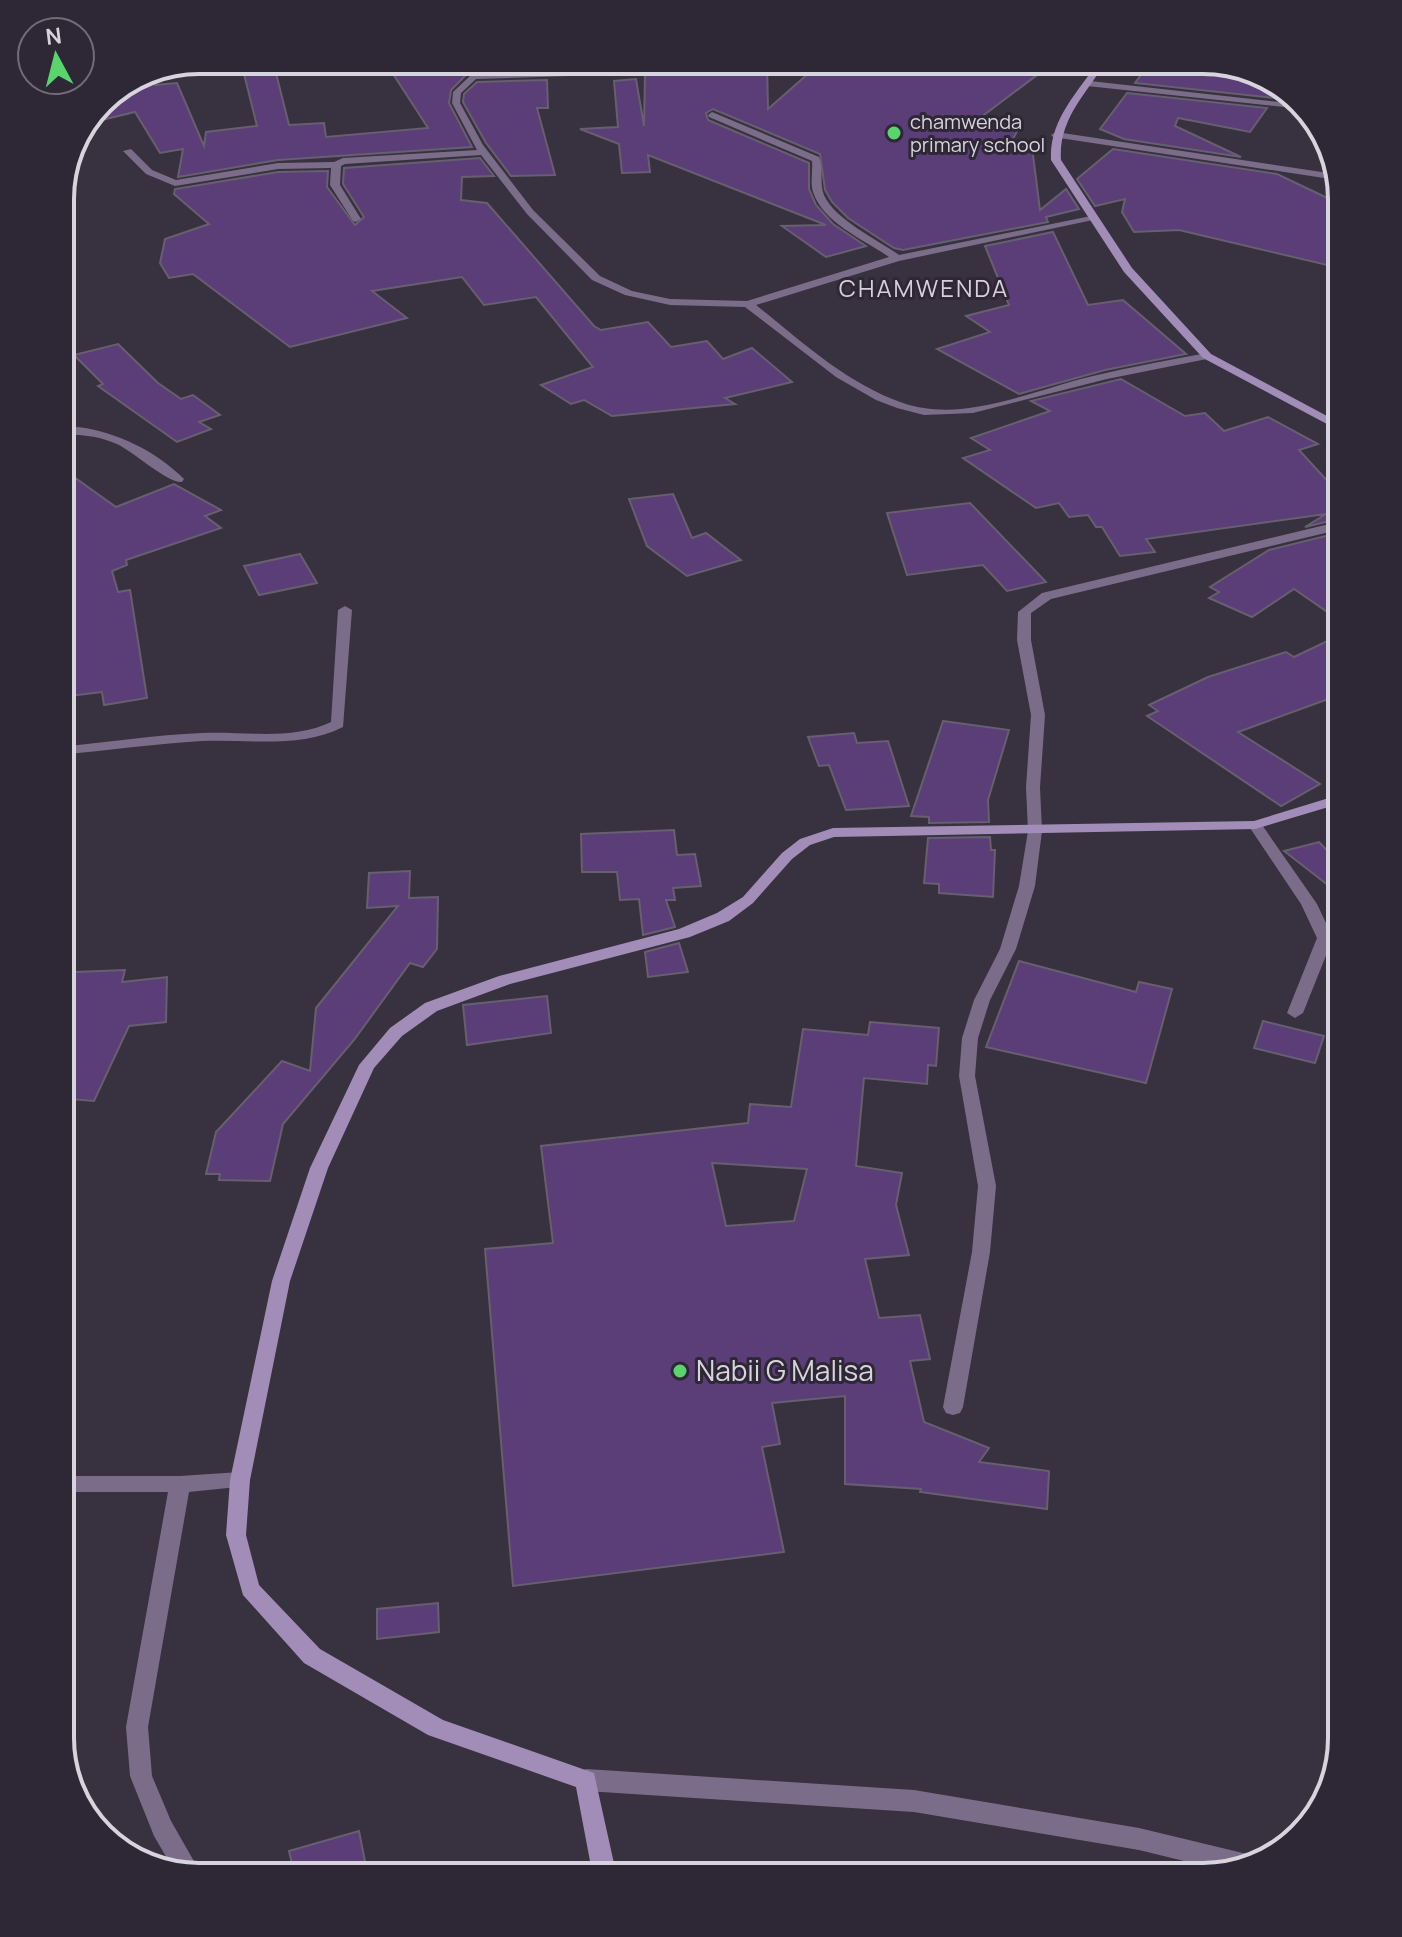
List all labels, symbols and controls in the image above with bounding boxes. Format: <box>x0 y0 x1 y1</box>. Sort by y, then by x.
north arrow <box>16 16 96 96</box>
text: N <box>44 20 63 52</box>
place label: chamwenda primary school <box>910 108 1045 158</box>
marker: chamwenda primary school <box>885 124 903 142</box>
district label: CHAMWENDA <box>839 271 1009 304</box>
place label: Nabii G Malisa <box>696 1351 874 1389</box>
marker: Nabii G Malisa <box>671 1362 689 1380</box>

